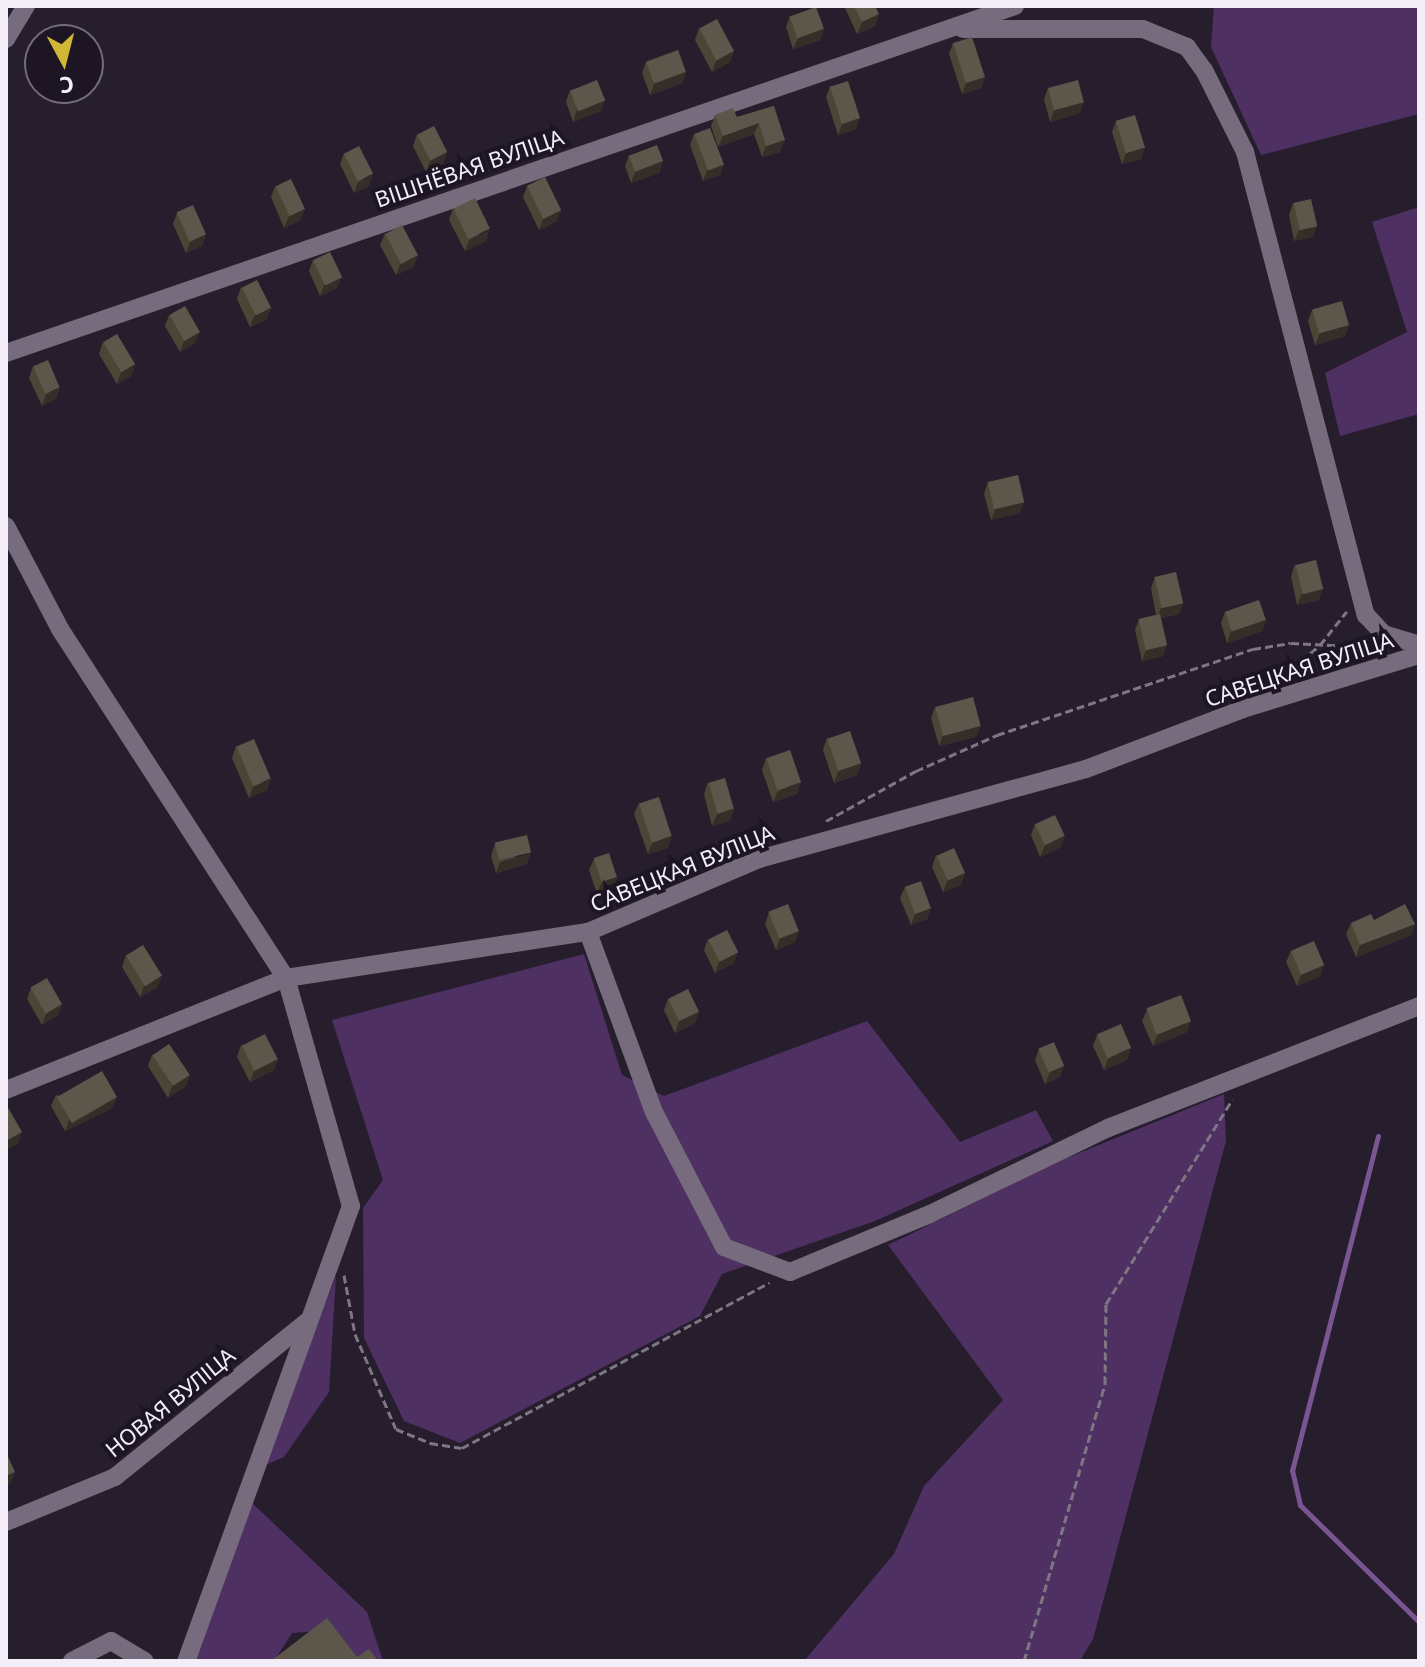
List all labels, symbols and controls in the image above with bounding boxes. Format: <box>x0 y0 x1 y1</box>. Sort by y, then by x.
north arrow <box>24 24 104 104</box>
text: С <box>58 70 76 102</box>
street label: ВІШНЁВАЯ ВУЛІЦА <box>371 123 567 213</box>
street label: САВЕЦКАЯ ВУЛІЦА <box>1202 626 1396 712</box>
street label: САВЕЦКАЯ ВУЛІЦА <box>586 819 778 917</box>
street label: НОВАЯ ВУЛІЦА <box>100 1342 240 1462</box>

